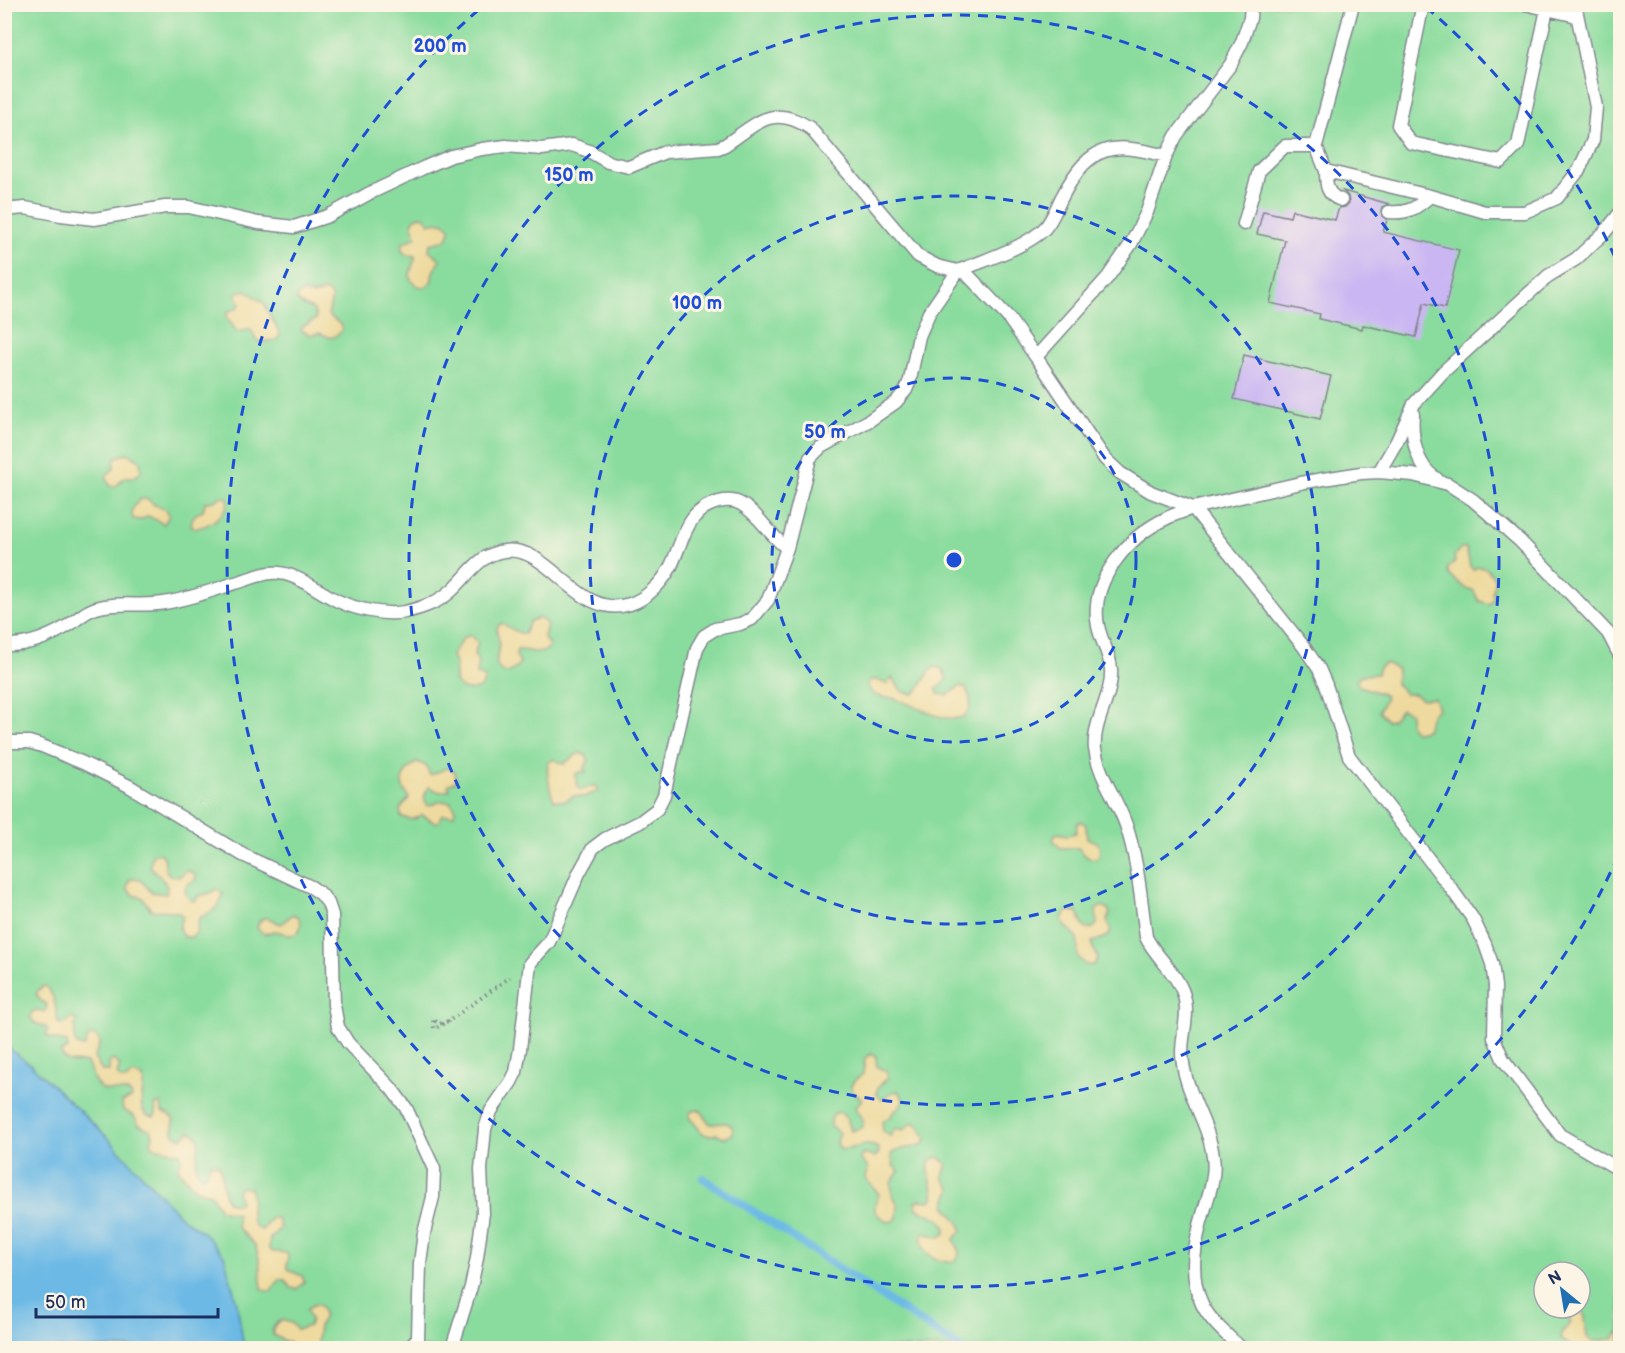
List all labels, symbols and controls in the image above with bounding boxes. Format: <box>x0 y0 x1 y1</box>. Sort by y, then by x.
text: 200 m <box>413 36 467 57</box>
text: 150 m <box>544 165 594 186</box>
text: 100 m <box>672 293 722 314</box>
text: 50 m <box>804 422 846 443</box>
centre of rings <box>944 550 964 570</box>
north arrow <box>1532 1260 1592 1320</box>
text: N <box>1545 1267 1565 1290</box>
scale bar <box>36 1281 218 1319</box>
text: 50 m <box>45 1292 86 1313</box>

